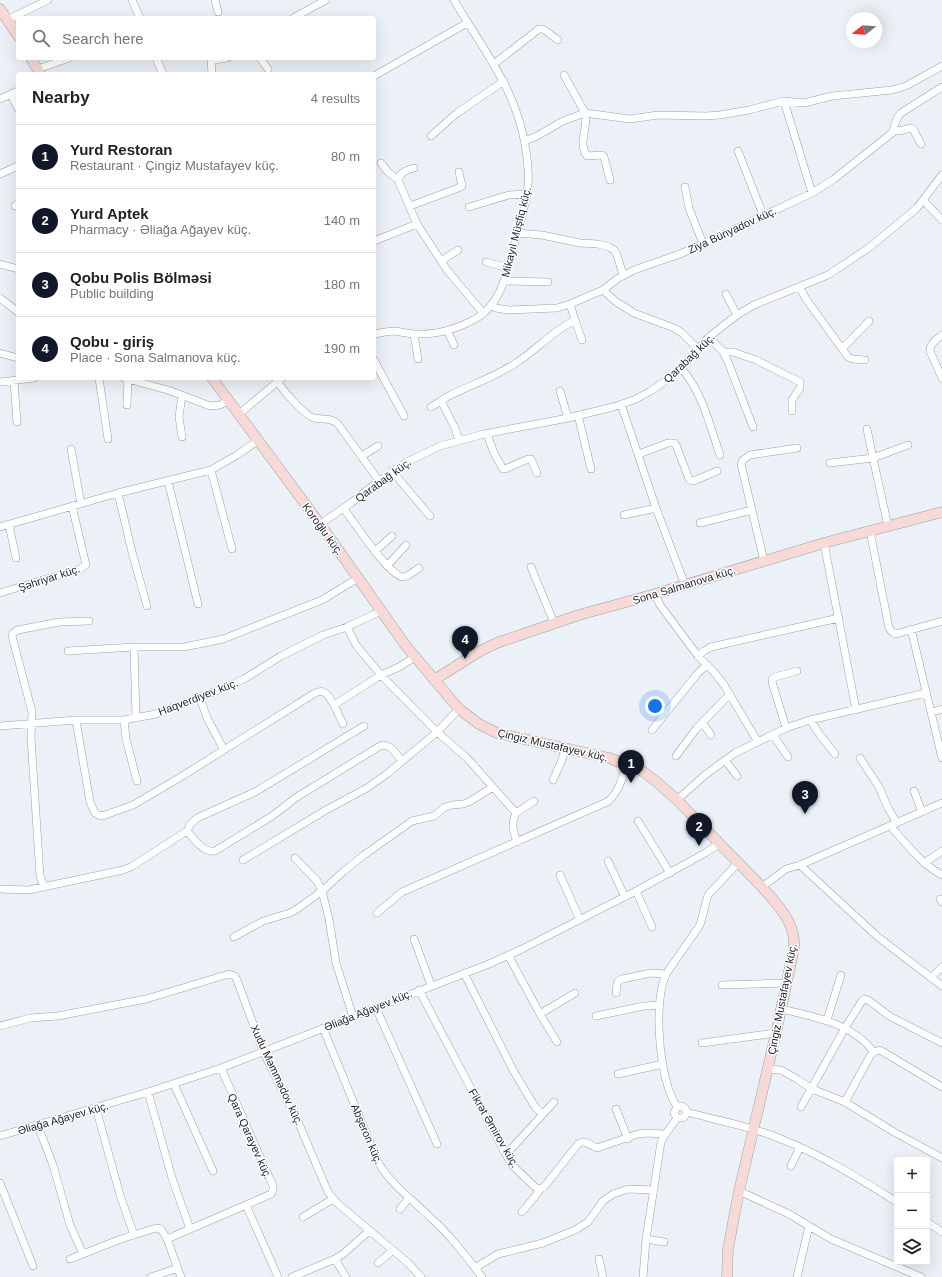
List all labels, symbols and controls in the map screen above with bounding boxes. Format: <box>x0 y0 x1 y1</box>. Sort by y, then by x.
north arrow <box>846 12 882 48</box>
search box <box>16 16 376 60</box>
icon: search <box>30 27 52 49</box>
text: Search here <box>62 30 144 47</box>
text: Nearby <box>32 88 90 107</box>
text: 4 results <box>311 91 360 106</box>
text: Yurd Restoran <box>70 141 173 158</box>
text: 1 <box>41 149 49 164</box>
text: 80 m <box>331 149 360 164</box>
text: Restaurant · Çingiz Mustafayev küç. <box>70 158 279 173</box>
street label: Mikayıl Müşfiq küç. <box>499 185 533 279</box>
street label: Ziya Bünyadov küç. <box>686 204 778 256</box>
text: Yurd Aptek <box>70 205 149 222</box>
text: 2 <box>41 213 49 228</box>
text: 140 m <box>324 213 360 228</box>
text: Pharmacy · Əliağa Ağayev küç. <box>70 222 251 237</box>
text: Qobu Polis Bölməsi <box>70 269 212 286</box>
text: 3 <box>41 277 49 292</box>
text: 180 m <box>324 277 360 292</box>
text: Public building <box>70 286 154 301</box>
street label: Qarabağ küç. <box>661 331 717 385</box>
text: Qobu - giriş <box>70 333 154 350</box>
text: 4 <box>41 341 49 356</box>
text: 190 m <box>324 341 360 356</box>
text: Place · Sona Salmanova küç. <box>70 350 241 365</box>
street label: Qarabağ küç. <box>353 456 413 504</box>
street label: Koroğlu küç. <box>300 501 346 557</box>
street label: Şəhriyar küç. <box>17 562 81 594</box>
street label: Sona Salmanova küç. <box>631 564 737 606</box>
pin: 4 <box>452 626 478 659</box>
street label: Haqverdiyev küç. <box>156 676 240 718</box>
your location <box>645 696 665 716</box>
street label: Çingiz Mustafayev küç. <box>497 726 609 764</box>
pin: 1 <box>618 750 644 783</box>
pin: 3 <box>792 781 818 814</box>
pin: 2 <box>686 813 712 846</box>
street label: Çingiz Mustafayev küç. <box>765 942 799 1056</box>
street label: Əliağa Ağayev küç. <box>322 987 414 1033</box>
street label: Xudu Məmmədov küç. <box>248 1023 306 1127</box>
street label: Fikrət Əmirov küç. <box>467 1086 521 1170</box>
street label: Qara Qarayev küç. <box>226 1091 274 1181</box>
street label: Əliağa Ağayev küç. <box>16 1099 110 1137</box>
street label: Abşeron küç. <box>349 1102 385 1166</box>
map controls <box>894 1157 930 1265</box>
button: + <box>894 1157 930 1193</box>
button: − <box>894 1193 930 1229</box>
button: layers <box>894 1229 930 1265</box>

